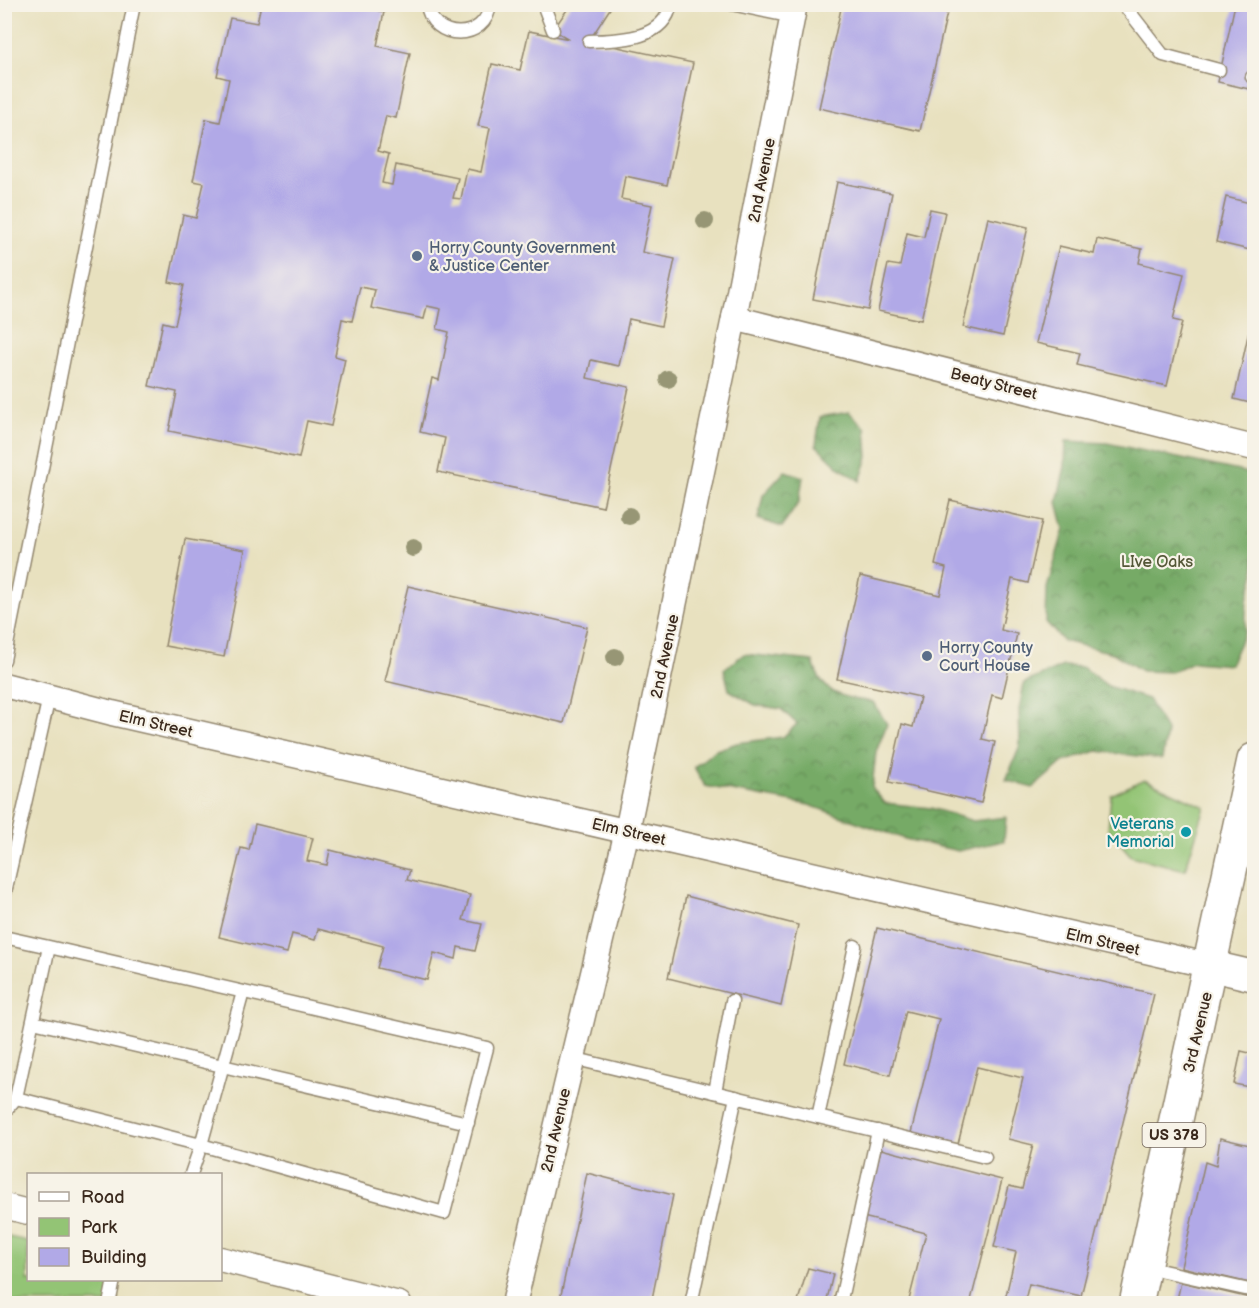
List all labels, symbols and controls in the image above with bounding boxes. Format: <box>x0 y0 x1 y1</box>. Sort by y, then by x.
street label: 2nd Avenue <box>745 136 780 224</box>
place label: Horry County Government & Justice Center <box>429 239 616 276</box>
marker: Horry County Government & Justice Center <box>410 249 424 263</box>
street label: Beaty Street <box>948 365 1039 404</box>
park label: LIve Oaks <box>1121 553 1193 572</box>
street label: 2nd Avenue <box>647 612 684 700</box>
place label: Horry County Court House <box>939 639 1034 676</box>
marker: Horry County Court House <box>920 649 934 663</box>
street label: Elm Street <box>117 707 195 742</box>
street label: Elm Street <box>590 815 668 850</box>
place label: Veterans Memorial <box>1106 815 1174 852</box>
marker: Veterans Memorial <box>1179 825 1193 839</box>
street label: Elm Street <box>1064 925 1142 960</box>
street label: 3rd Avenue <box>1180 990 1217 1075</box>
street label: 2nd Avenue <box>538 1086 575 1174</box>
road number: US 378 <box>1142 1123 1206 1147</box>
legend <box>27 1173 222 1281</box>
text: Road <box>81 1187 125 1208</box>
text: Park <box>81 1217 117 1238</box>
text: Building <box>81 1247 147 1268</box>

